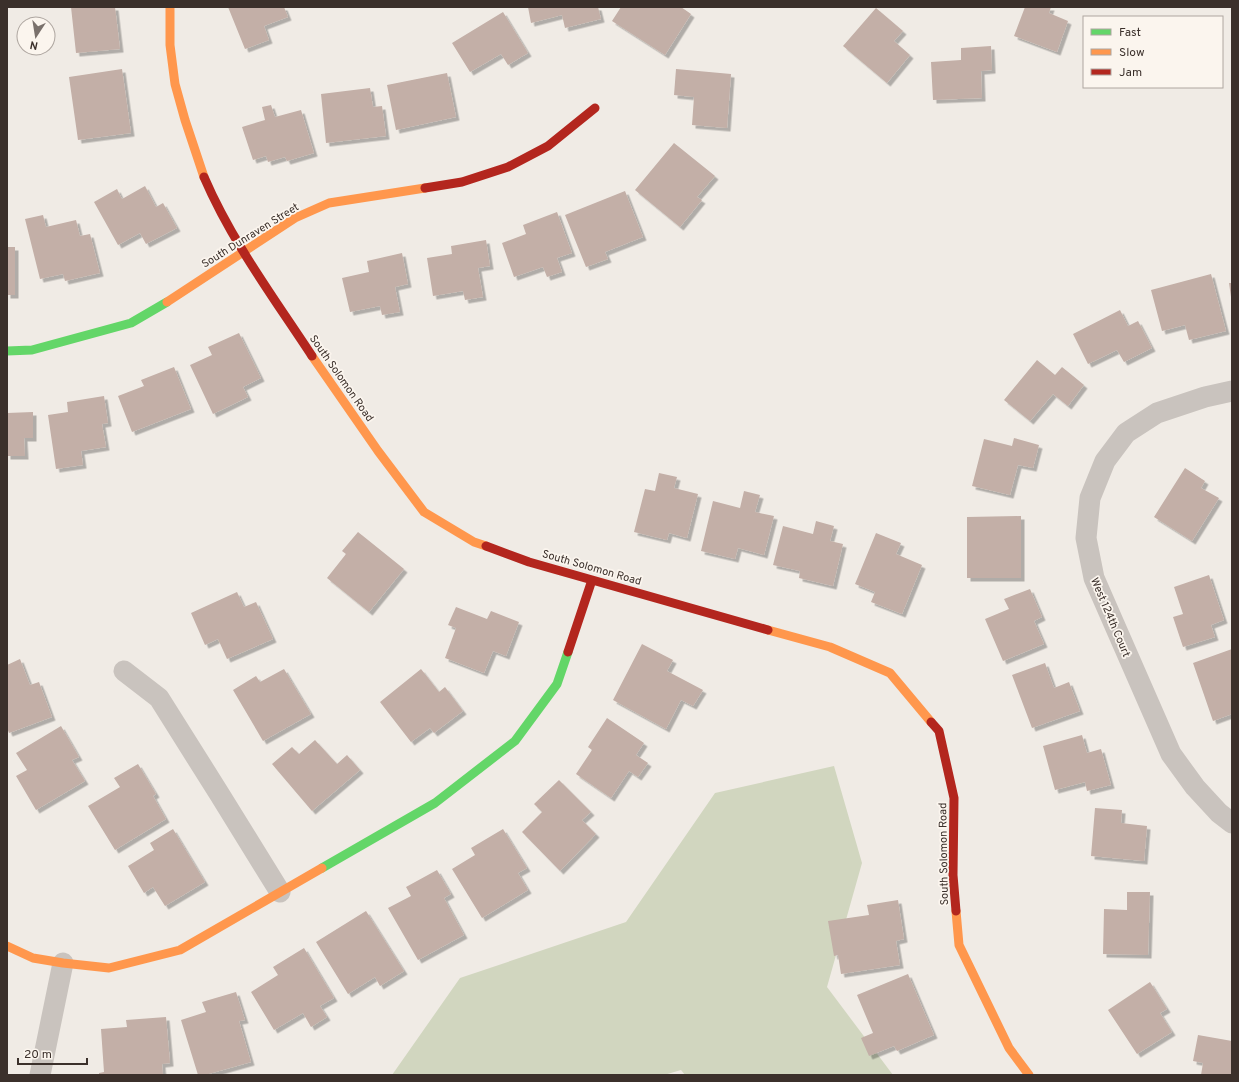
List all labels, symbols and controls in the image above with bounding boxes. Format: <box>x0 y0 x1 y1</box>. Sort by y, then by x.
north arrow <box>16 16 56 56</box>
legend <box>1083 16 1223 88</box>
text: Fast <box>1119 25 1141 41</box>
text: N <box>29 37 39 52</box>
text: Slow <box>1119 45 1145 61</box>
text: Jam <box>1119 65 1142 81</box>
street label: South Dunraven Street <box>199 200 302 271</box>
street label: South Solomon Road <box>306 332 376 425</box>
street label: South Solomon Road <box>540 547 643 589</box>
street label: West 124th Court <box>1087 575 1133 659</box>
street label: South Solomon Road <box>936 802 952 905</box>
scale bar <box>18 1040 87 1066</box>
text: 20 m <box>24 1047 52 1063</box>

